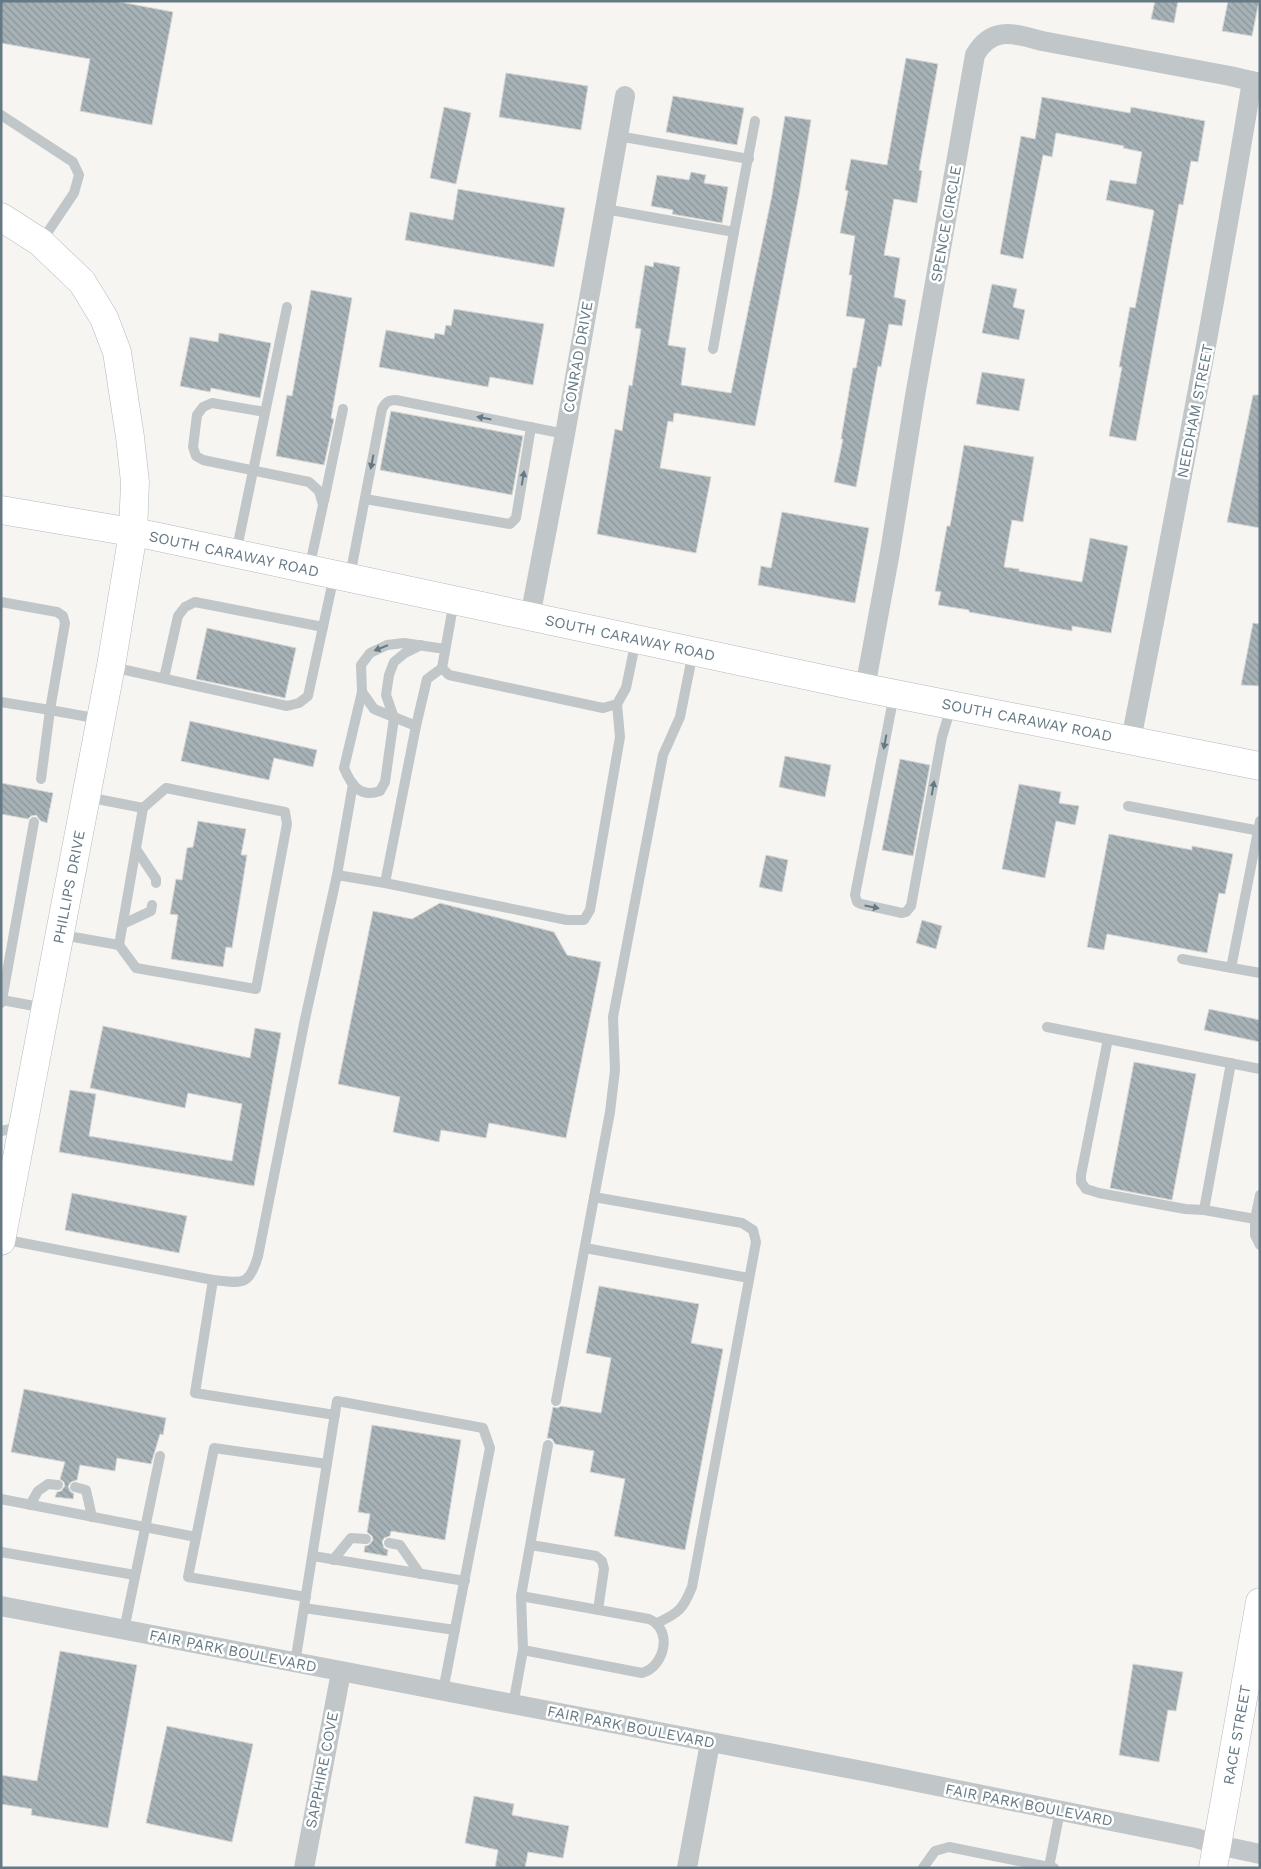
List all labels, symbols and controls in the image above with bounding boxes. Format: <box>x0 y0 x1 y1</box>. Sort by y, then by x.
street label: SPENCE CIRCLE <box>927 164 965 284</box>
street label: CONRAD DRIVE <box>559 300 597 414</box>
street label: NEEDHAM STREET <box>1173 342 1217 480</box>
one-way arrow <box>476 414 491 422</box>
one-way arrow <box>367 455 375 471</box>
one-way arrow <box>519 470 527 486</box>
street label: SOUTH CARAWAY ROAD <box>147 527 321 581</box>
street label: SOUTH CARAWAY ROAD <box>543 611 717 665</box>
one-way arrow <box>373 645 388 653</box>
street label: SOUTH CARAWAY ROAD <box>940 695 1114 745</box>
one-way arrow <box>880 734 888 750</box>
one-way arrow <box>930 779 938 795</box>
street label: PHILLIPS DRIVE <box>49 829 89 945</box>
one-way arrow <box>865 903 881 911</box>
street label: FAIR PARK BOULEVARD <box>148 1626 318 1676</box>
street label: RACE STREET <box>1219 1684 1255 1786</box>
street label: FAIR PARK BOULEVARD <box>546 1702 716 1752</box>
street label: SAPPHIRE COVE <box>302 1710 342 1830</box>
street label: FAIR PARK BOULEVARD <box>944 1780 1114 1830</box>

